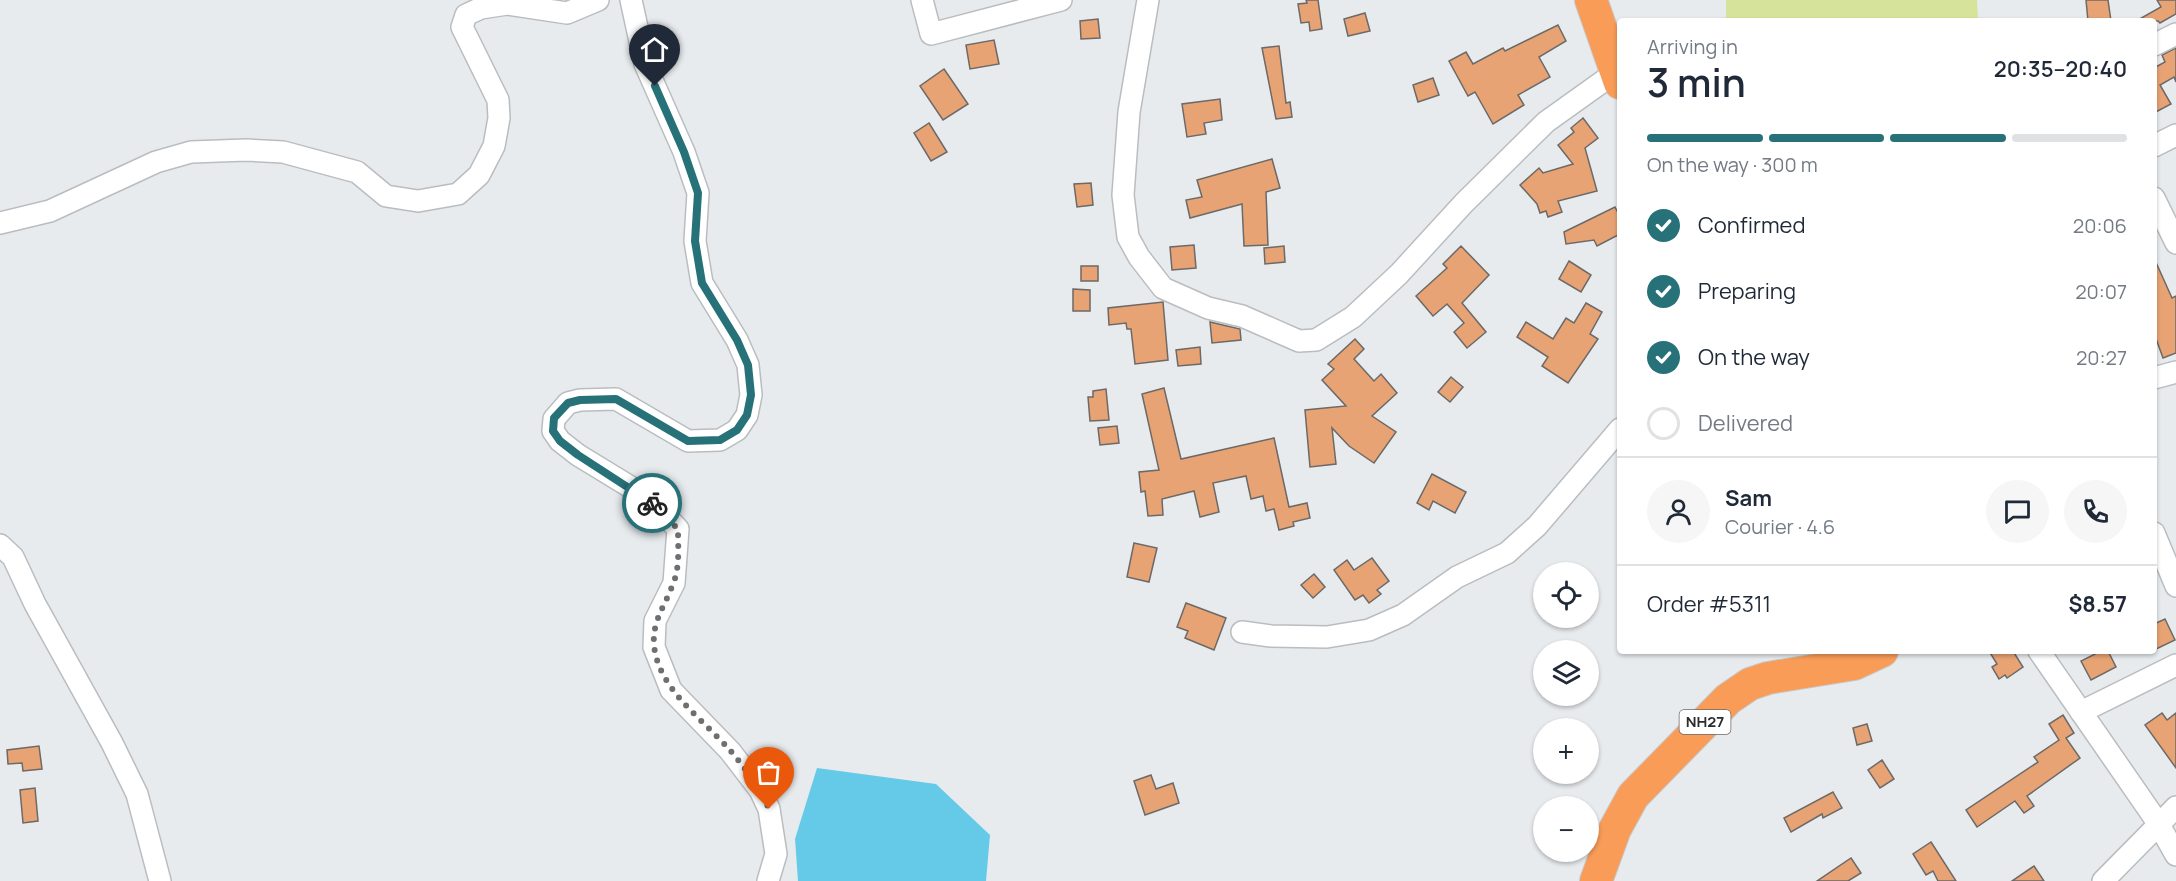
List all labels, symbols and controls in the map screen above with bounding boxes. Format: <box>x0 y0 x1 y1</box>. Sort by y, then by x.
pin <box>629 24 680 86</box>
icon: home <box>638 33 671 66</box>
text: Arriving in <box>1647 33 1738 60</box>
text: 20:35–20:40 <box>1994 54 2127 84</box>
text: 3 min <box>1647 55 1746 109</box>
text: On the way · 300 m <box>1647 151 1818 178</box>
icon: check <box>1647 209 1680 242</box>
text: Confirmed <box>1698 210 1806 240</box>
text: 20:06 <box>2073 212 2127 239</box>
icon: check <box>1647 275 1680 308</box>
text: Preparing <box>1698 276 1796 306</box>
text: 20:07 <box>2075 278 2127 305</box>
icon: check <box>1647 341 1680 374</box>
text: On the way <box>1698 342 1810 372</box>
text: 20:27 <box>2076 344 2127 371</box>
text: Delivered <box>1698 408 1793 438</box>
courier <box>622 473 682 533</box>
button: person <box>1647 480 1710 543</box>
button: chat <box>1986 480 2049 543</box>
button: phone <box>2064 480 2127 543</box>
text: Sam <box>1725 483 1772 513</box>
icon: bike <box>636 487 669 520</box>
text: Courier · 4.6 <box>1725 513 1835 540</box>
map controls <box>1533 562 1599 862</box>
button: locate <box>1533 562 1599 628</box>
text: Order #5311 <box>1647 589 1771 619</box>
text: $8.57 <box>2068 589 2127 619</box>
button: layers <box>1533 640 1599 706</box>
road number: NH27 <box>1680 710 1730 734</box>
button: + <box>1533 718 1599 784</box>
pin <box>743 747 794 809</box>
icon: bag <box>752 756 785 789</box>
button: − <box>1533 796 1599 862</box>

